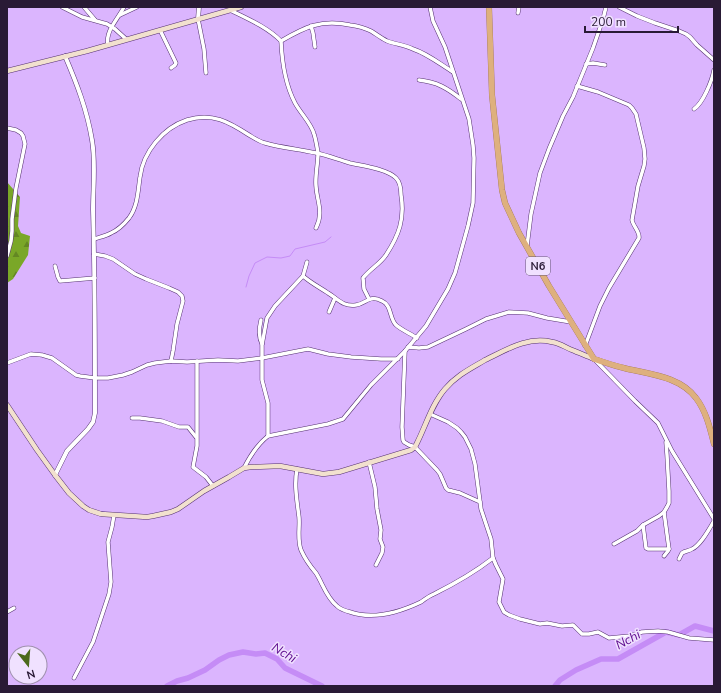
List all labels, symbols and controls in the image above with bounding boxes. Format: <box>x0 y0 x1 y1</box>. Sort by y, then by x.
scale bar <box>585 8 678 34</box>
text: 200 m <box>591 14 626 30</box>
road number: N6 <box>526 257 550 275</box>
water label: Nchi <box>612 625 645 654</box>
water label: Nchi <box>268 639 301 668</box>
north arrow <box>8 645 48 685</box>
text: N <box>25 666 37 682</box>

